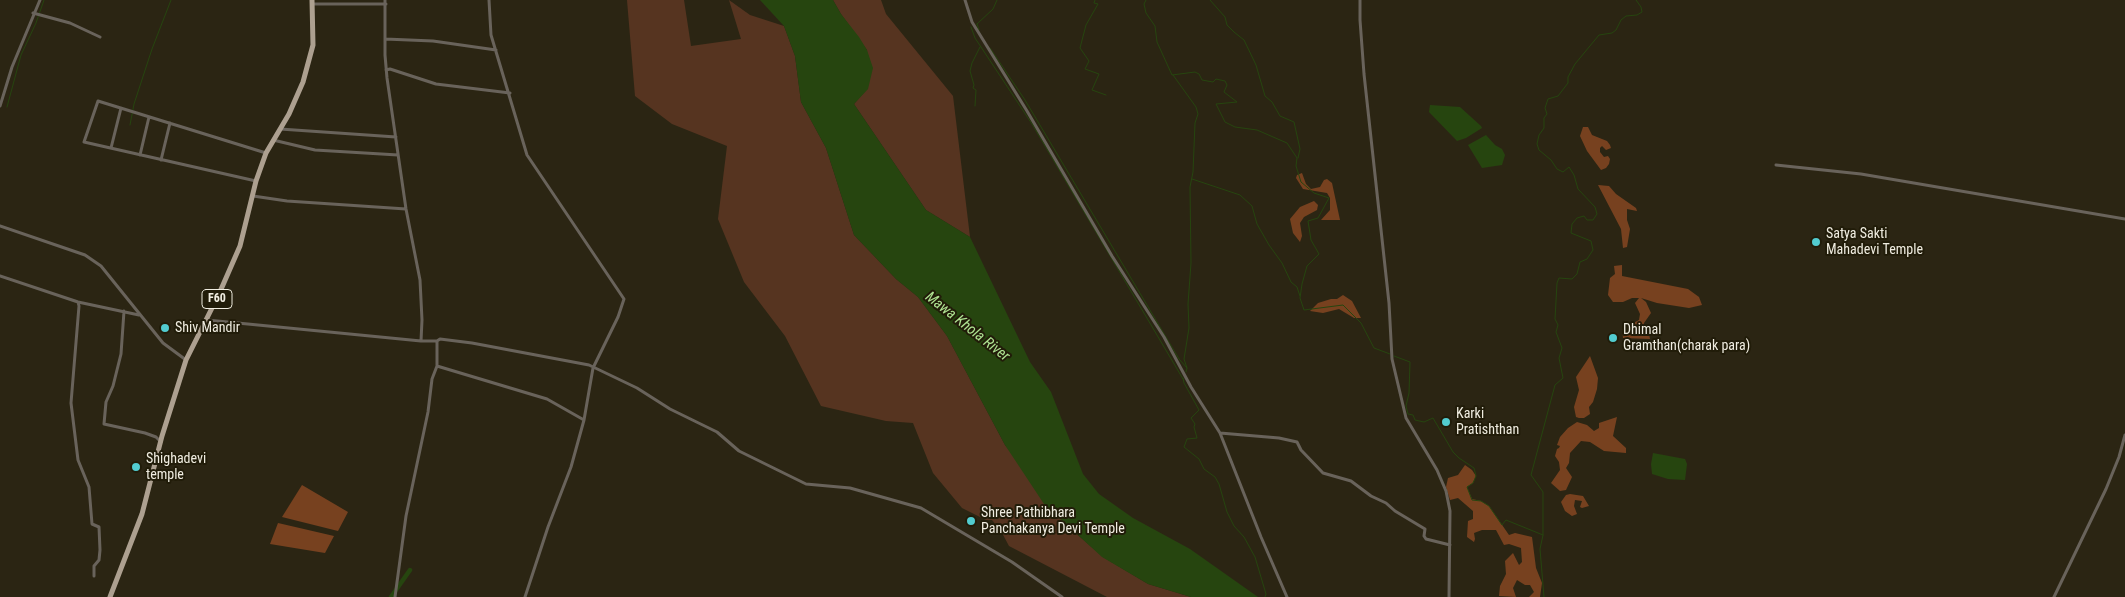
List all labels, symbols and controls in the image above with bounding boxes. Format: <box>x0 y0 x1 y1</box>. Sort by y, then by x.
place label: Satya Sakti Mahadevi Temple <box>1826 226 1923 258</box>
marker: Satya Sakti Mahadevi Temple <box>1810 236 1822 248</box>
water label: Mawa Khola River <box>921 288 1013 366</box>
road number: F60 <box>202 290 232 308</box>
place label: Shiv Mandir <box>175 320 240 336</box>
marker: Shiv Mandir <box>159 322 171 334</box>
place label: Dhimal Gramthan(charak para) <box>1623 322 1750 354</box>
marker: Dhimal Gramthan(charak para) <box>1607 332 1619 344</box>
place label: Karki Pratishthan <box>1456 406 1519 438</box>
marker: Karki Pratishthan <box>1440 416 1452 428</box>
place label: Shighadevi temple <box>146 451 206 484</box>
marker: Shighadevi temple <box>130 461 142 473</box>
place label: Shree Pathibhara Panchakanya Devi Temple <box>981 505 1125 538</box>
marker: Shree Pathibhara Panchakanya Devi Temple <box>965 515 977 527</box>

